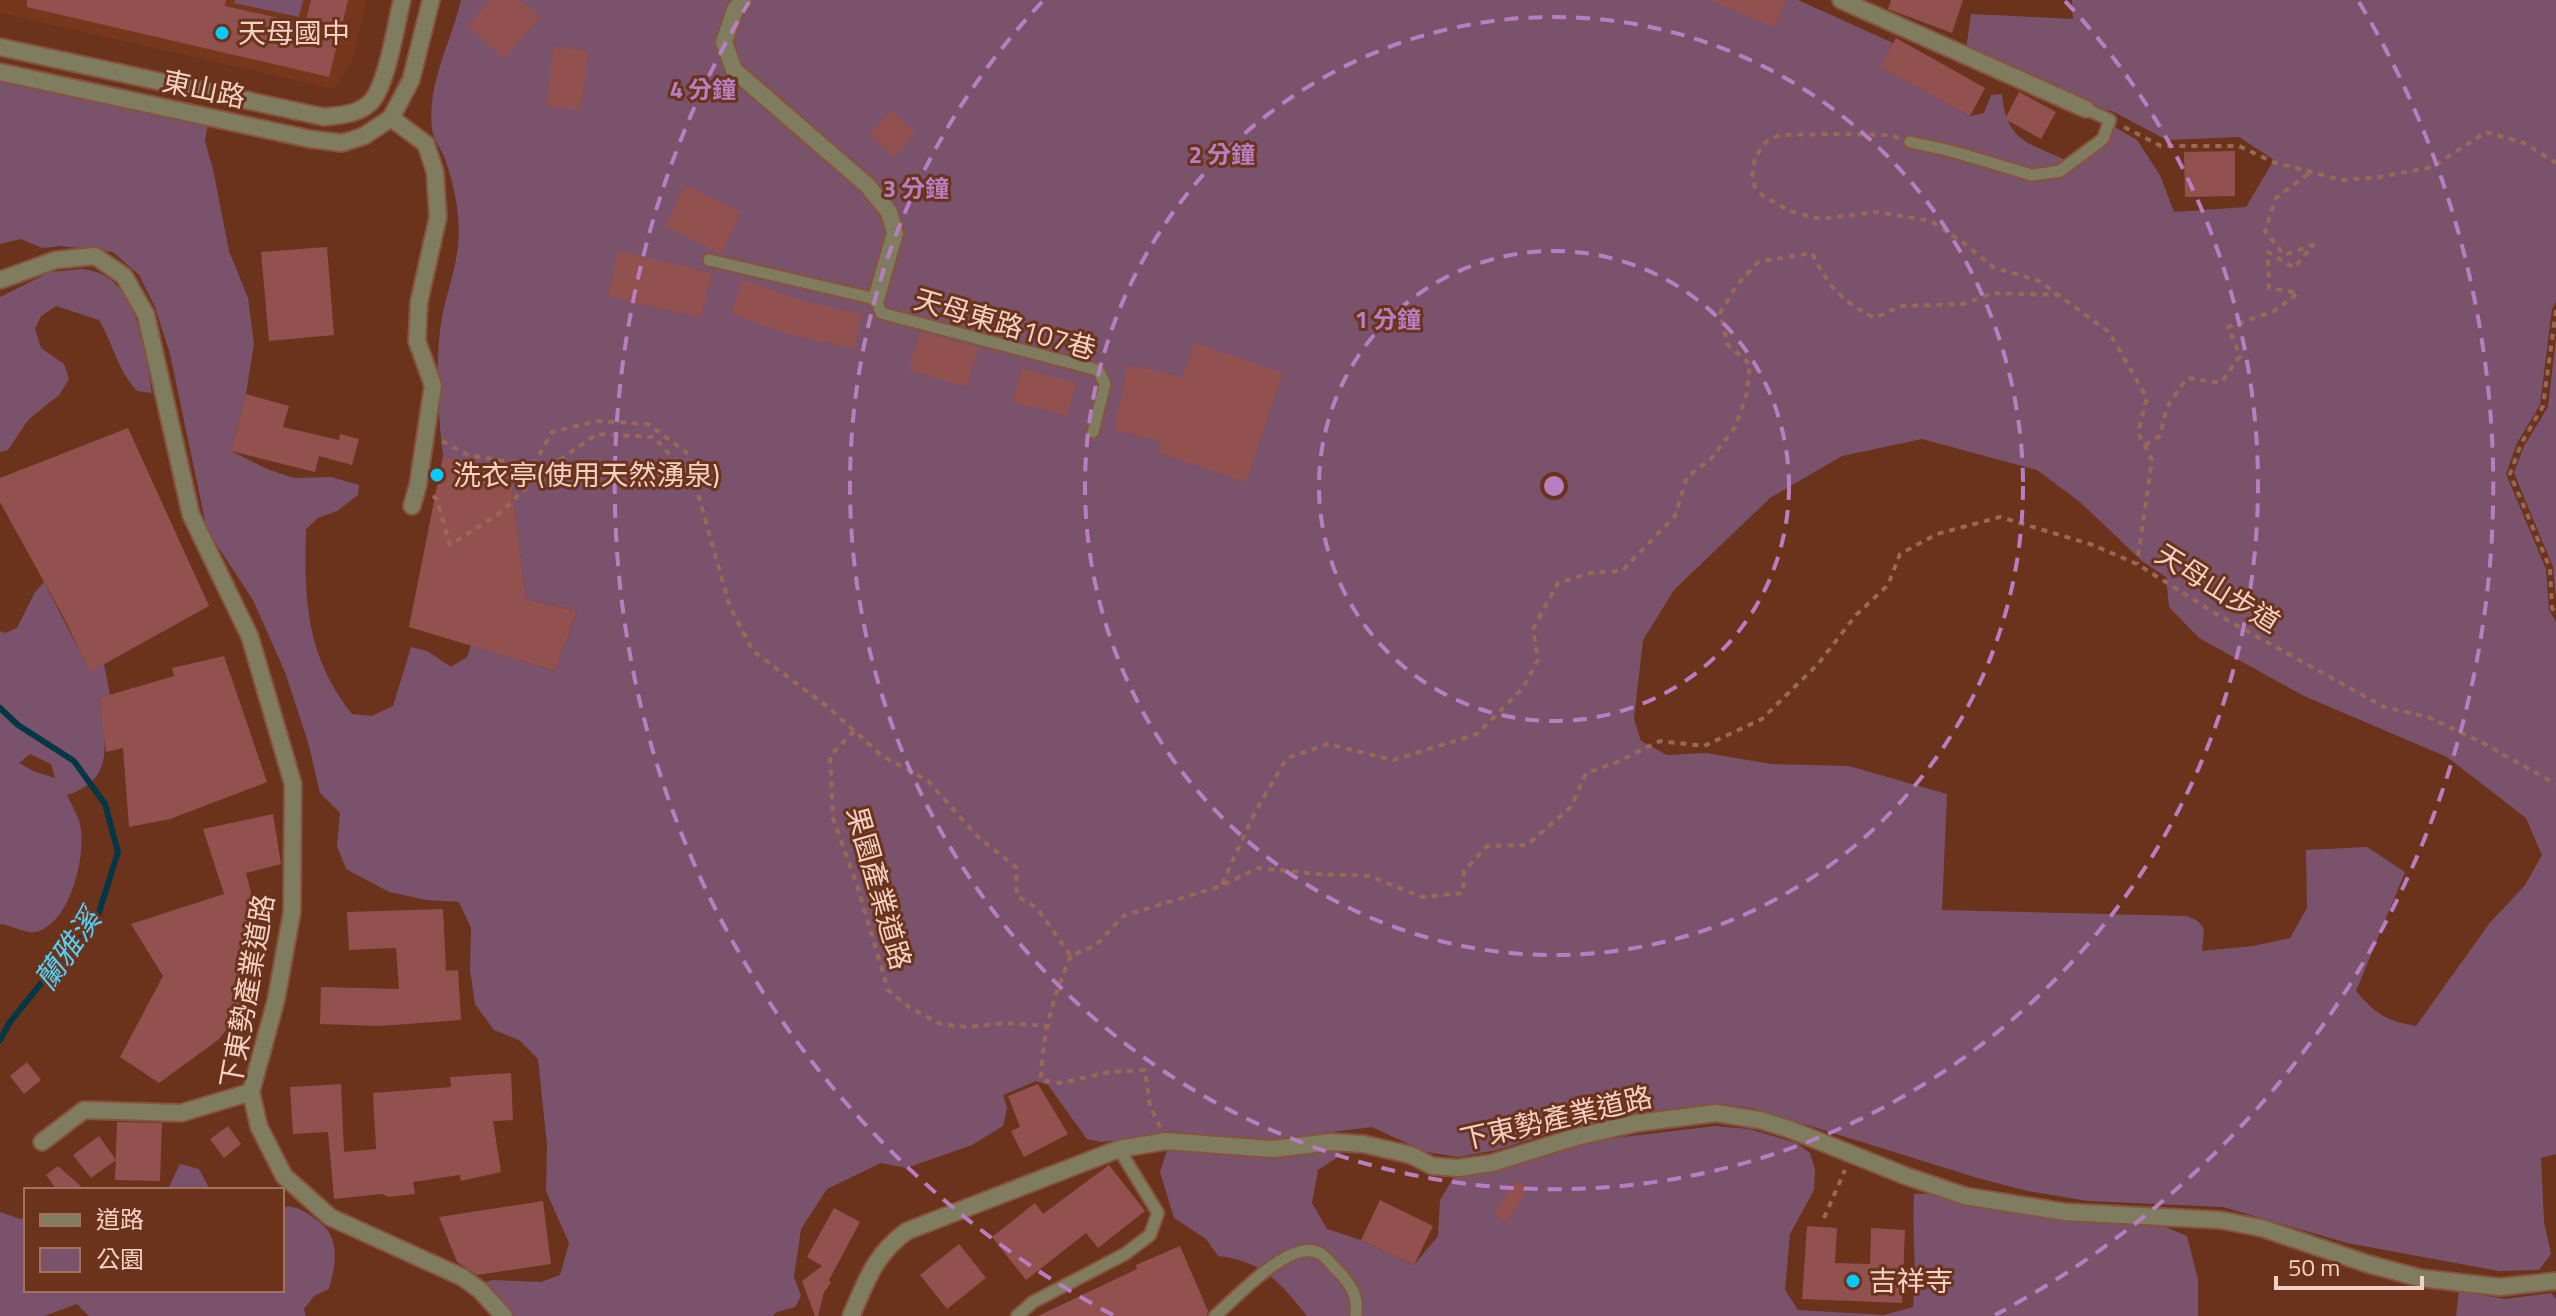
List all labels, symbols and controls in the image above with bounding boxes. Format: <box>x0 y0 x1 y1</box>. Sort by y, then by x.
place label: 天母國中 <box>238 11 350 54</box>
marker: 天母國中 <box>213 24 231 42</box>
street label: 東山路 <box>159 59 250 118</box>
text: 4 分鐘 <box>670 71 736 107</box>
text: 2 分鐘 <box>1189 136 1255 172</box>
text: 3 分鐘 <box>883 170 949 206</box>
street label: 天母東路107巷 <box>909 277 1101 370</box>
text: 1 分鐘 <box>1355 301 1421 337</box>
place label: 洗衣亭(使用天然湧泉) <box>453 453 720 496</box>
marker: 洗衣亭(使用天然湧泉) <box>428 466 446 484</box>
centre of rings <box>1540 472 1568 500</box>
street label: 天母山步道 <box>2148 532 2289 643</box>
street label: 果園產業道路 <box>836 801 923 975</box>
street label: 下東勢產業道路 <box>208 891 285 1091</box>
water label: 蘭雅溪 <box>23 896 114 999</box>
street label: 下東勢產業道路 <box>1456 1075 1656 1161</box>
legend <box>24 1188 284 1292</box>
text: 道路 <box>96 1201 144 1237</box>
scale bar <box>2276 1240 2422 1290</box>
text: 公園 <box>96 1241 144 1277</box>
text: 50 m <box>2288 1249 2340 1285</box>
place label: 吉祥寺 <box>1869 1259 1953 1302</box>
marker: 吉祥寺 <box>1844 1272 1862 1290</box>

